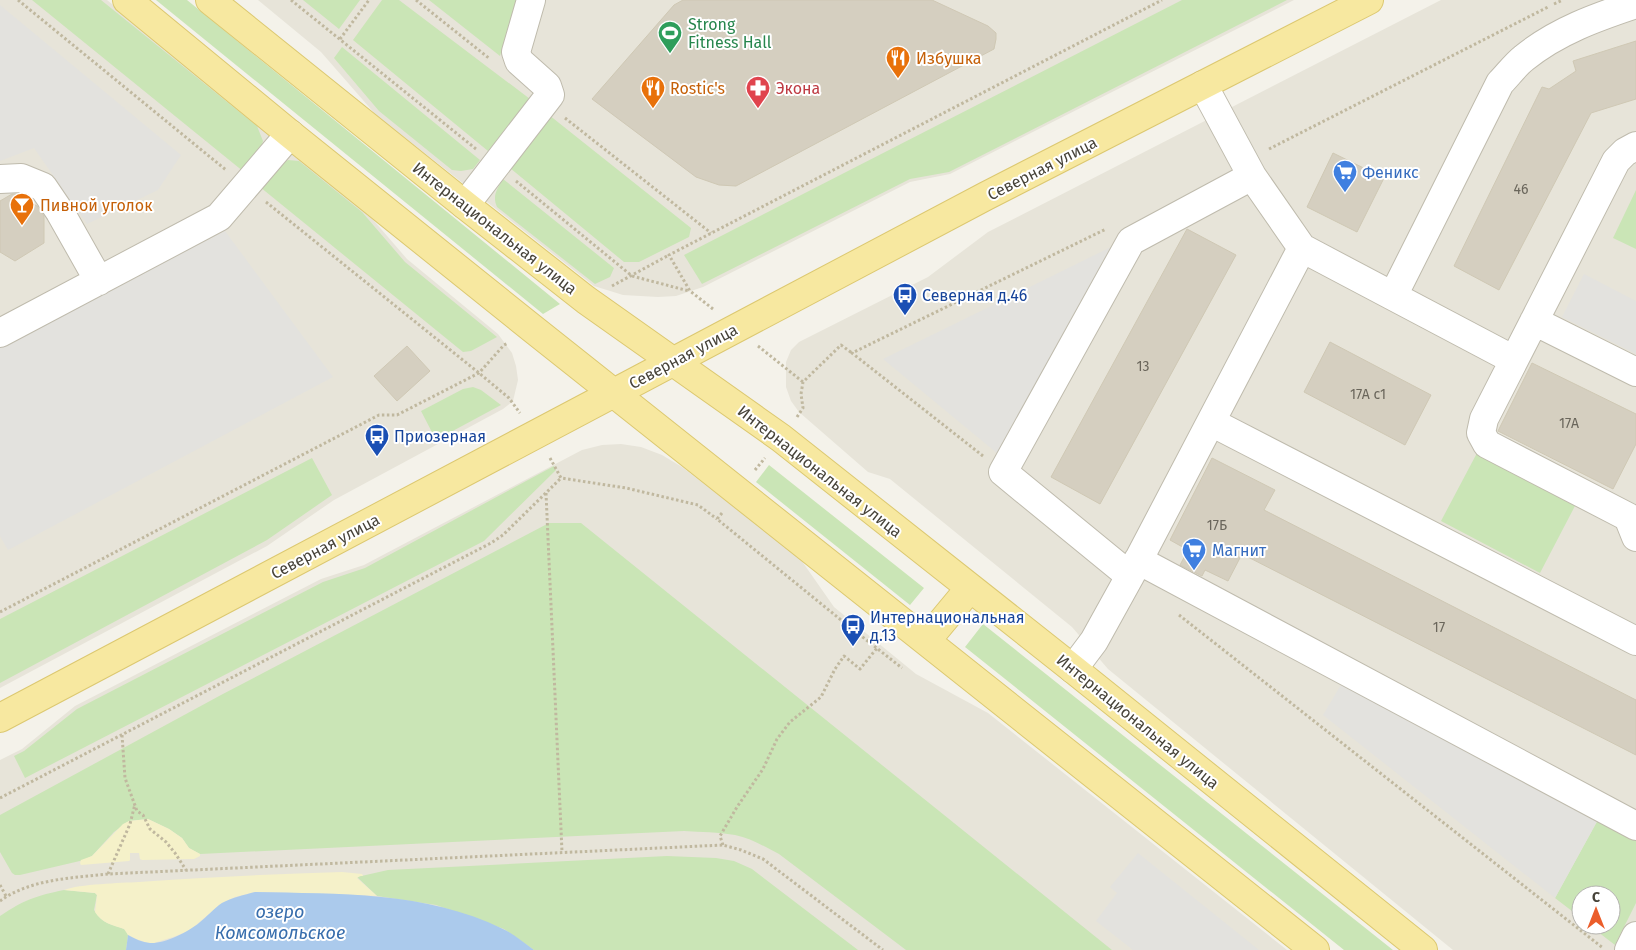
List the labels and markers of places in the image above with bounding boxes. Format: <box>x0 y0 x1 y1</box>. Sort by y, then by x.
place label: Strong Fitness Hall <box>688 15 772 52</box>
sports icon: Strong Fitness Hall <box>657 20 683 54</box>
restaurant icon: Избушка <box>885 45 911 79</box>
place label: Избушка <box>916 49 982 68</box>
restaurant icon: Rostic's <box>640 75 666 109</box>
pharmacy icon: Экона <box>745 75 771 109</box>
place label: Rostic's <box>670 79 725 98</box>
place label: Экона <box>776 79 820 98</box>
supermarket icon: Феникс <box>1332 159 1358 193</box>
place label: Феникс <box>1362 163 1419 182</box>
bar icon: Пивной уголок <box>9 192 35 226</box>
place label: Пивной уголок <box>40 196 153 215</box>
bus stop icon: Северная д.46 <box>892 282 918 316</box>
place label: Северная д.46 <box>922 286 1027 305</box>
bus stop icon: Приозерная <box>364 423 390 457</box>
place label: Приозерная <box>394 427 486 446</box>
supermarket icon: Магнит <box>1181 537 1207 571</box>
place label: Магнит <box>1212 541 1267 560</box>
place label: Интернациональная д.13 <box>870 608 1025 645</box>
bus stop icon: Интернациональная д.13 <box>840 613 866 647</box>

